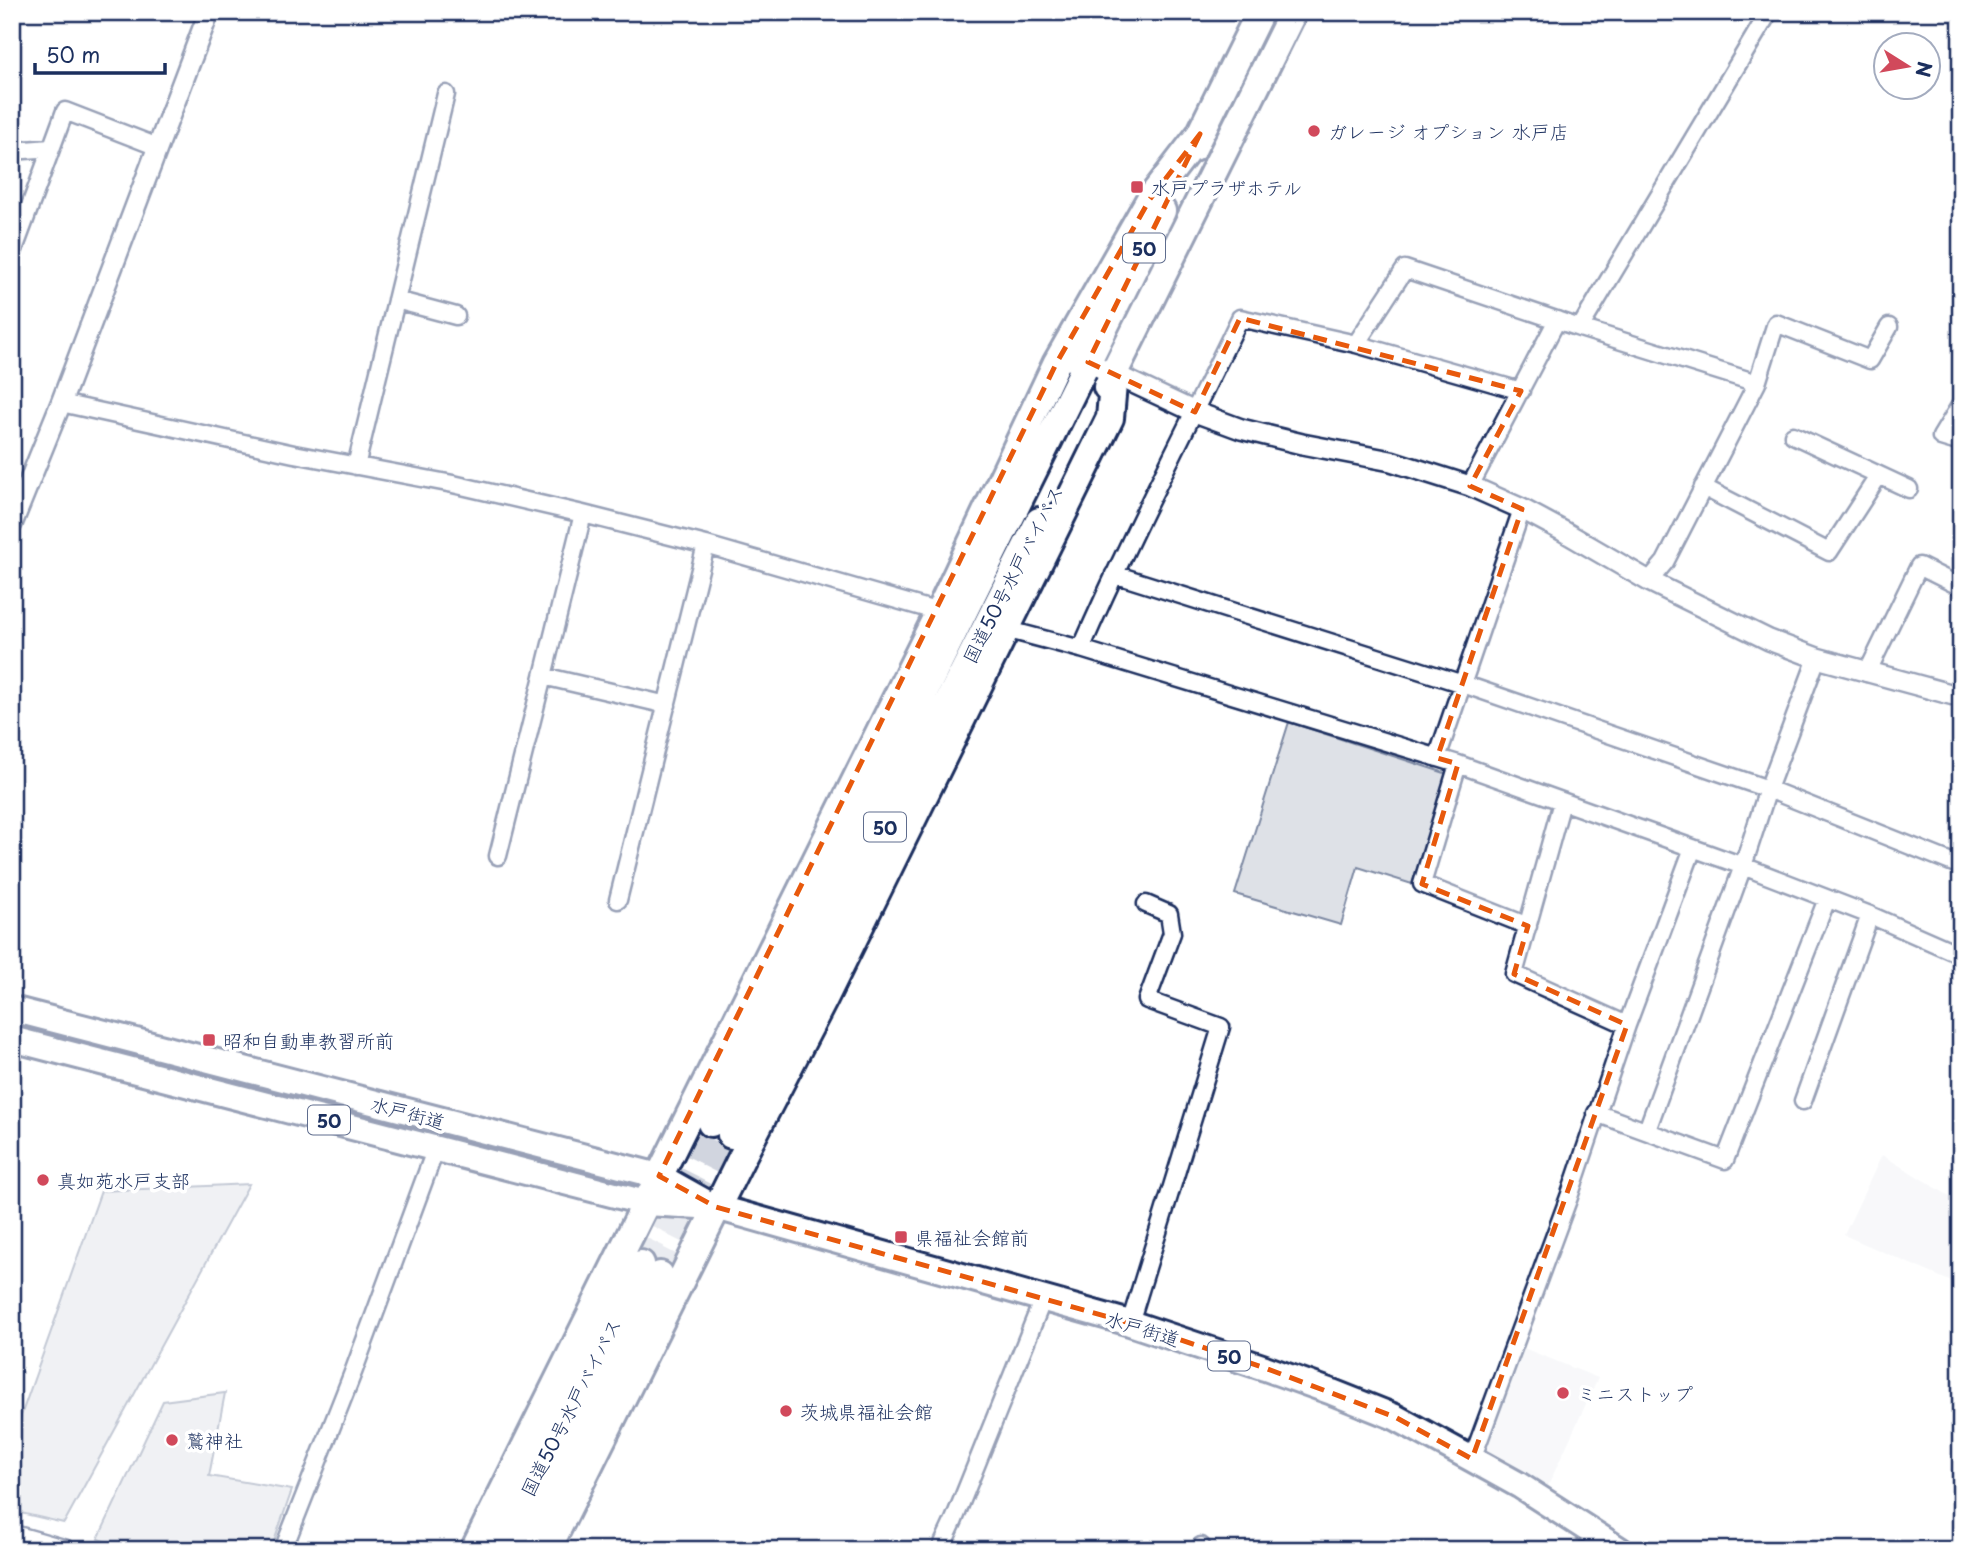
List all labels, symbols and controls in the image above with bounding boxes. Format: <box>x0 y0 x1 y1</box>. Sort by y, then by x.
scale bar <box>35 32 164 76</box>
north arrow <box>1871 32 1941 102</box>
text: 50 m <box>46 38 100 70</box>
text: N <box>1909 59 1940 79</box>
place label: ガレージ オプション 水戸店 <box>1328 117 1569 145</box>
marker: ガレージ オプション 水戸店 <box>1306 123 1322 139</box>
place label: 水戸プラザホテル <box>1151 173 1302 201</box>
marker: 水戸プラザホテル <box>1129 179 1145 195</box>
road number: 50 <box>1123 234 1165 262</box>
street label: 国道50号水戸バイパス <box>955 480 1069 668</box>
road number: 50 <box>864 812 906 842</box>
place label: 昭和自動車教習所前 <box>223 1026 394 1054</box>
marker: 昭和自動車教習所前 <box>201 1032 217 1048</box>
street label: 水戸街道 <box>368 1089 448 1135</box>
road number: 50 <box>308 1106 350 1134</box>
place label: 真如苑水戸支部 <box>57 1166 190 1194</box>
marker: 真如苑水戸支部 <box>35 1172 51 1188</box>
place label: 県福祉会館前 <box>915 1223 1029 1251</box>
marker: 県福祉会館前 <box>893 1229 909 1245</box>
street label: 水戸街道 <box>1103 1303 1183 1353</box>
street label: 国道50号水戸バイパス <box>513 1313 627 1501</box>
road number: 50 <box>1208 1342 1250 1371</box>
place label: ミニストップ <box>1577 1379 1693 1407</box>
marker: ミニストップ <box>1555 1385 1571 1401</box>
place label: 茨城県福祉会館 <box>800 1397 933 1425</box>
marker: 茨城県福祉会館 <box>778 1403 794 1419</box>
place label: 鷲神社 <box>186 1426 243 1454</box>
marker: 鷲神社 <box>164 1432 180 1448</box>

